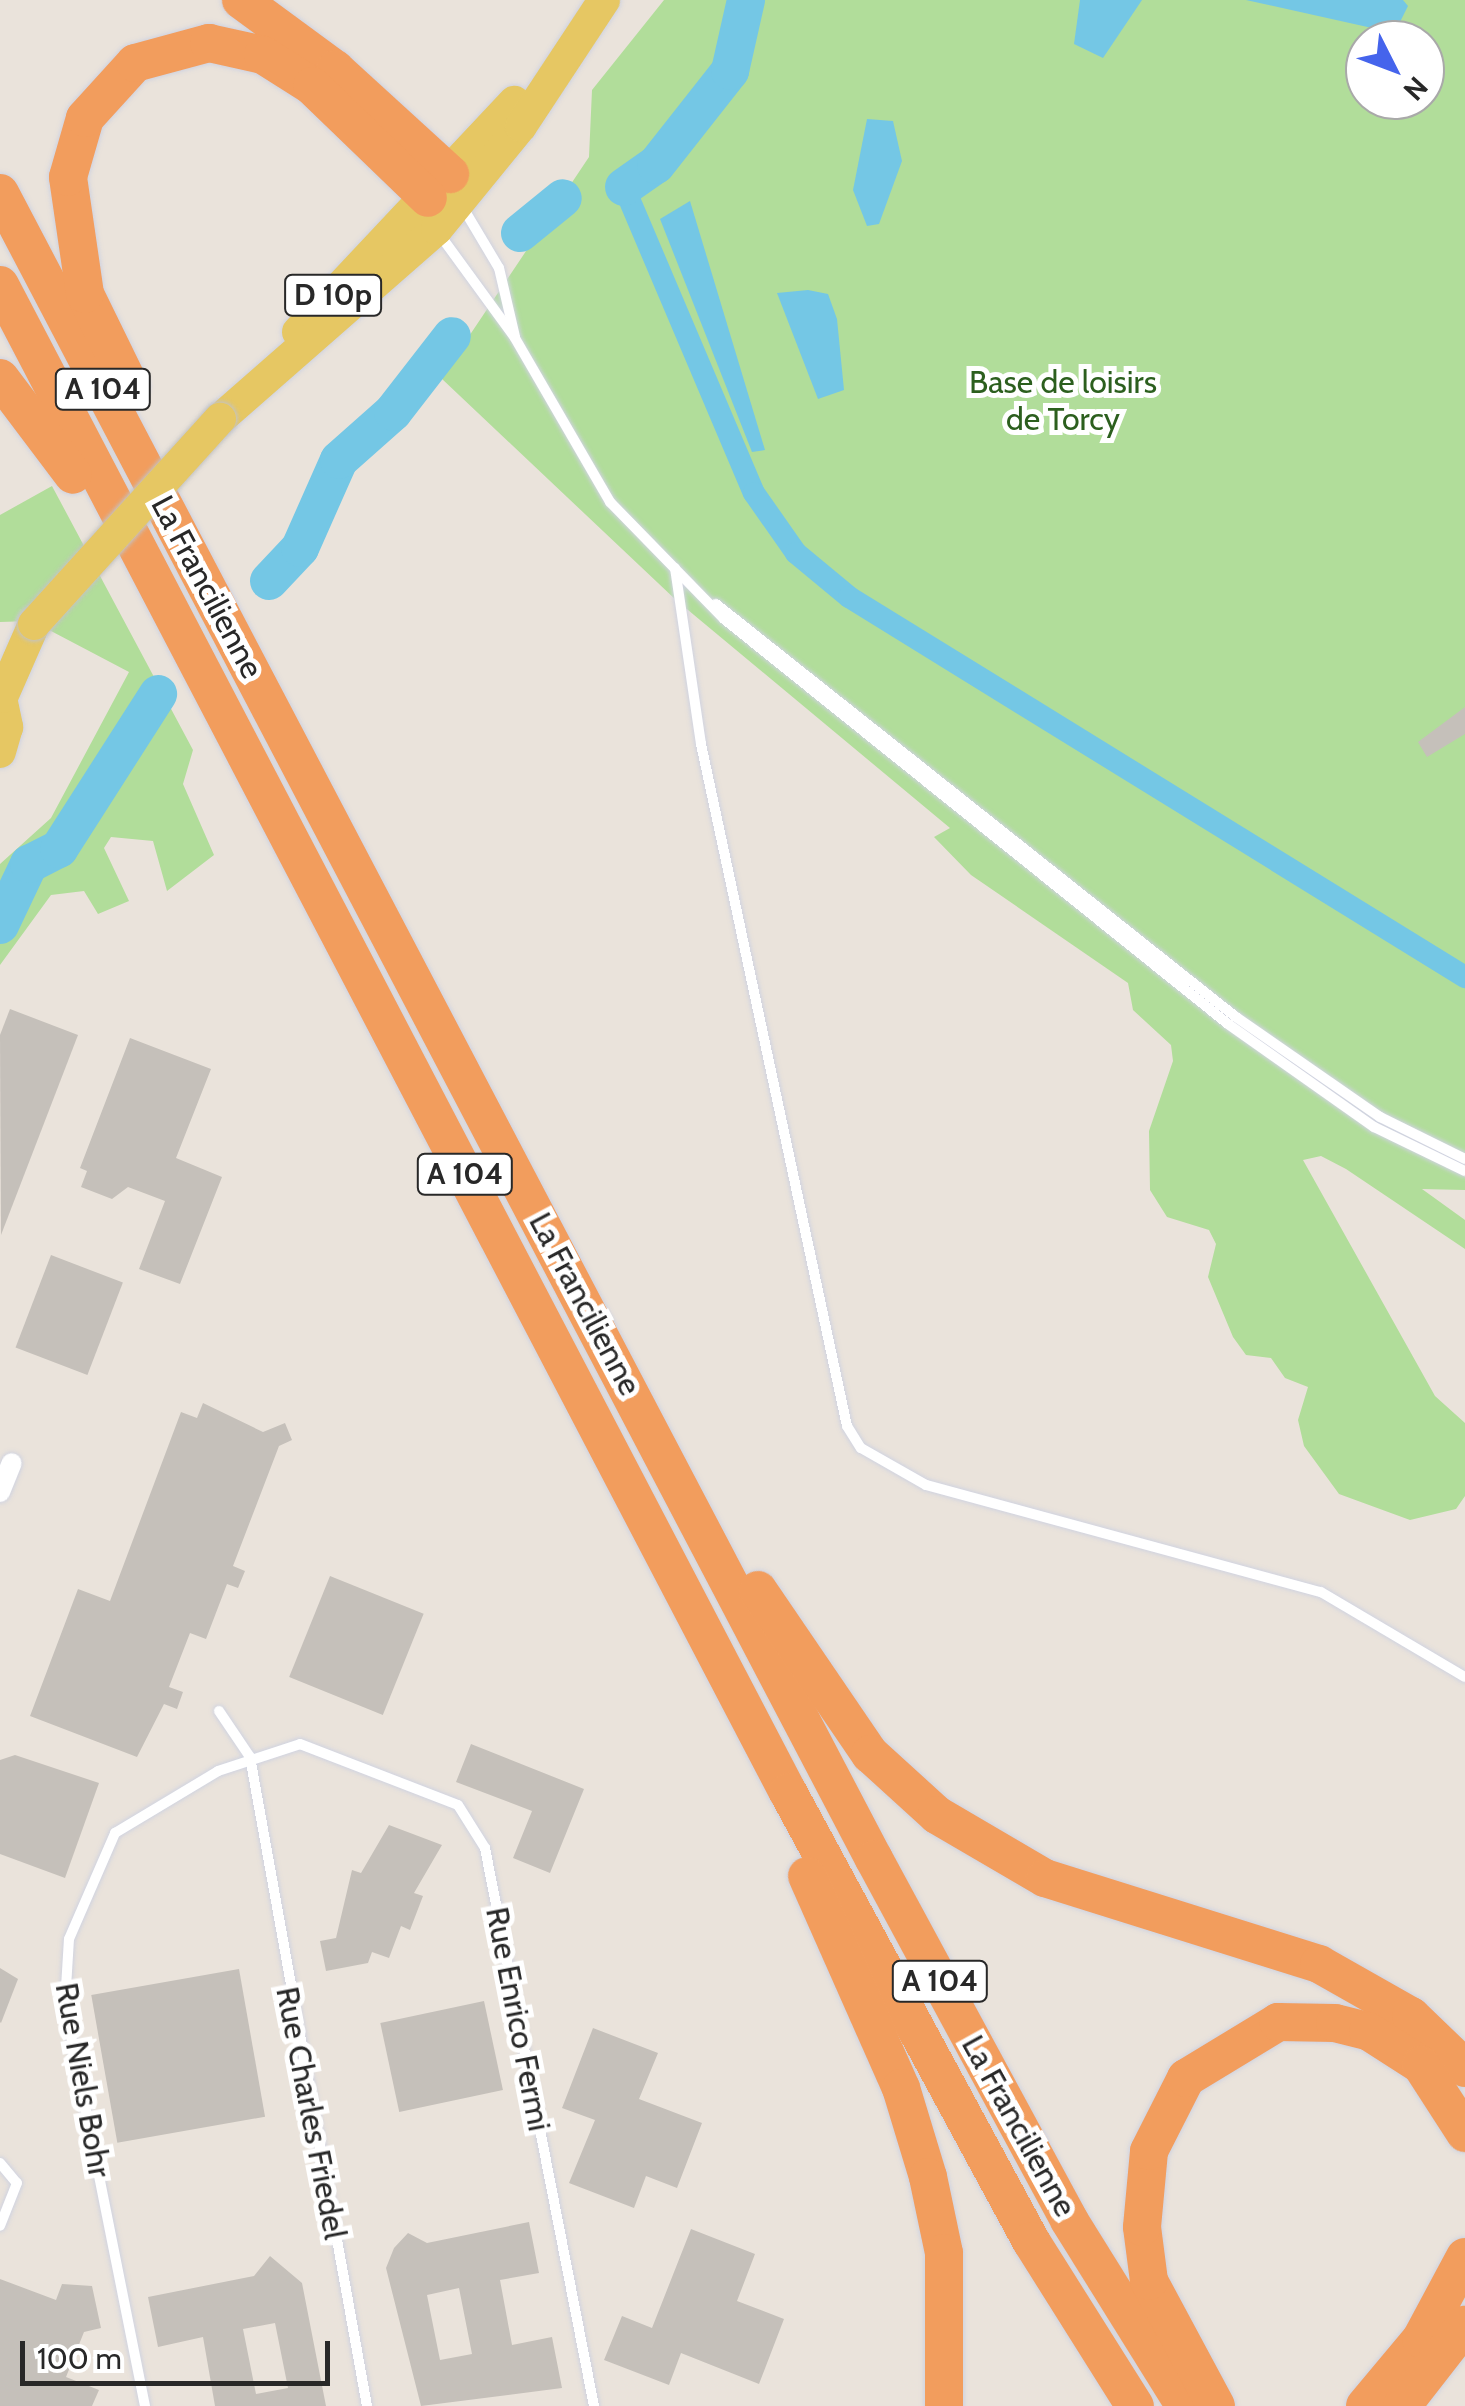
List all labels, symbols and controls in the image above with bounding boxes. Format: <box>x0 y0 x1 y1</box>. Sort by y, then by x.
north arrow <box>1345 20 1445 120</box>
text: N <box>1397 70 1435 107</box>
road number: D 10p <box>283 270 383 320</box>
road number: A 104 <box>53 364 153 414</box>
park label: Base de loisirs de Torcy <box>969 364 1157 439</box>
street label: La Francilienne <box>143 489 271 685</box>
road number: A 104 <box>415 1149 515 1199</box>
street label: La Francilienne <box>521 1206 649 1402</box>
street label: Rue Enrico Fermi <box>477 1904 559 2134</box>
road number: A 104 <box>890 1956 990 2006</box>
street label: Rue Niels Bohr <box>47 1980 119 2180</box>
street label: Rue Charles Friedel <box>268 1984 354 2242</box>
street label: La Francilienne <box>953 2029 1085 2223</box>
scale bar <box>25 2321 335 2383</box>
text: 100 m <box>37 2340 122 2377</box>

